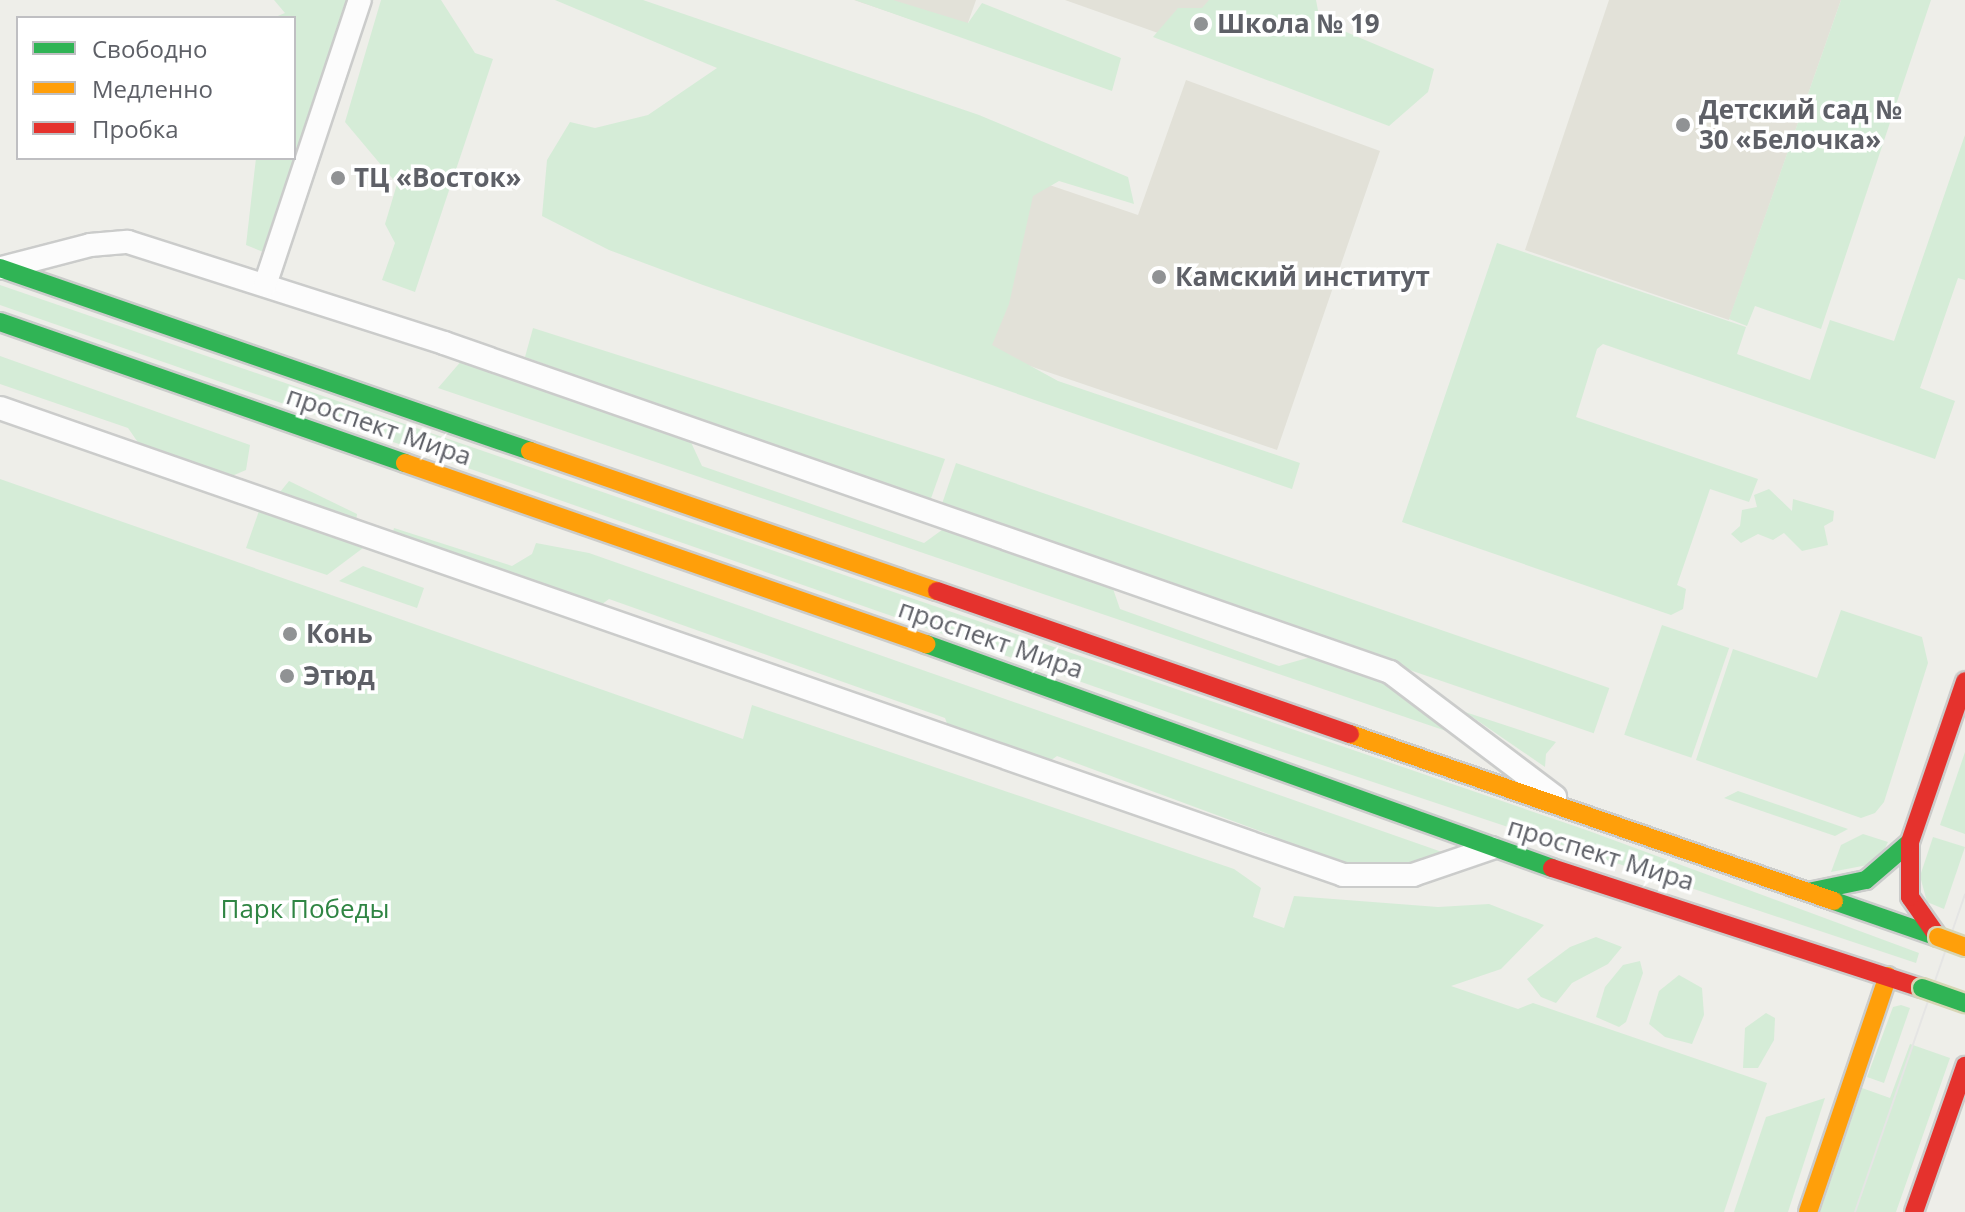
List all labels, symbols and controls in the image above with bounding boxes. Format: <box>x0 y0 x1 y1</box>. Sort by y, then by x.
place label: Школа № 19 <box>1217 8 1380 40</box>
marker: Школа № 19 <box>1192 15 1210 33</box>
legend <box>16 16 296 160</box>
text: Свободно <box>92 32 207 65</box>
text: Медленно <box>92 72 213 105</box>
place label: Детский сад № 30 «Белочка» <box>1699 94 1902 156</box>
text: Пробка <box>92 112 179 145</box>
marker: Детский сад № 30 «Белочка» <box>1674 116 1692 134</box>
place label: ТЦ «Восток» <box>354 162 522 194</box>
marker: ТЦ «Восток» <box>329 169 347 187</box>
place label: Камский институт <box>1175 261 1430 293</box>
marker: Камский институт <box>1150 268 1168 286</box>
street label: проспект Мира <box>282 380 476 472</box>
street label: проспект Мира <box>894 593 1088 685</box>
place label: Конь <box>306 618 373 650</box>
marker: Конь <box>281 625 299 643</box>
place label: Этюд <box>303 660 375 692</box>
marker: Этюд <box>278 667 296 685</box>
street label: проспект Мира <box>1504 811 1698 897</box>
park label: Парк Победы <box>220 893 390 925</box>

